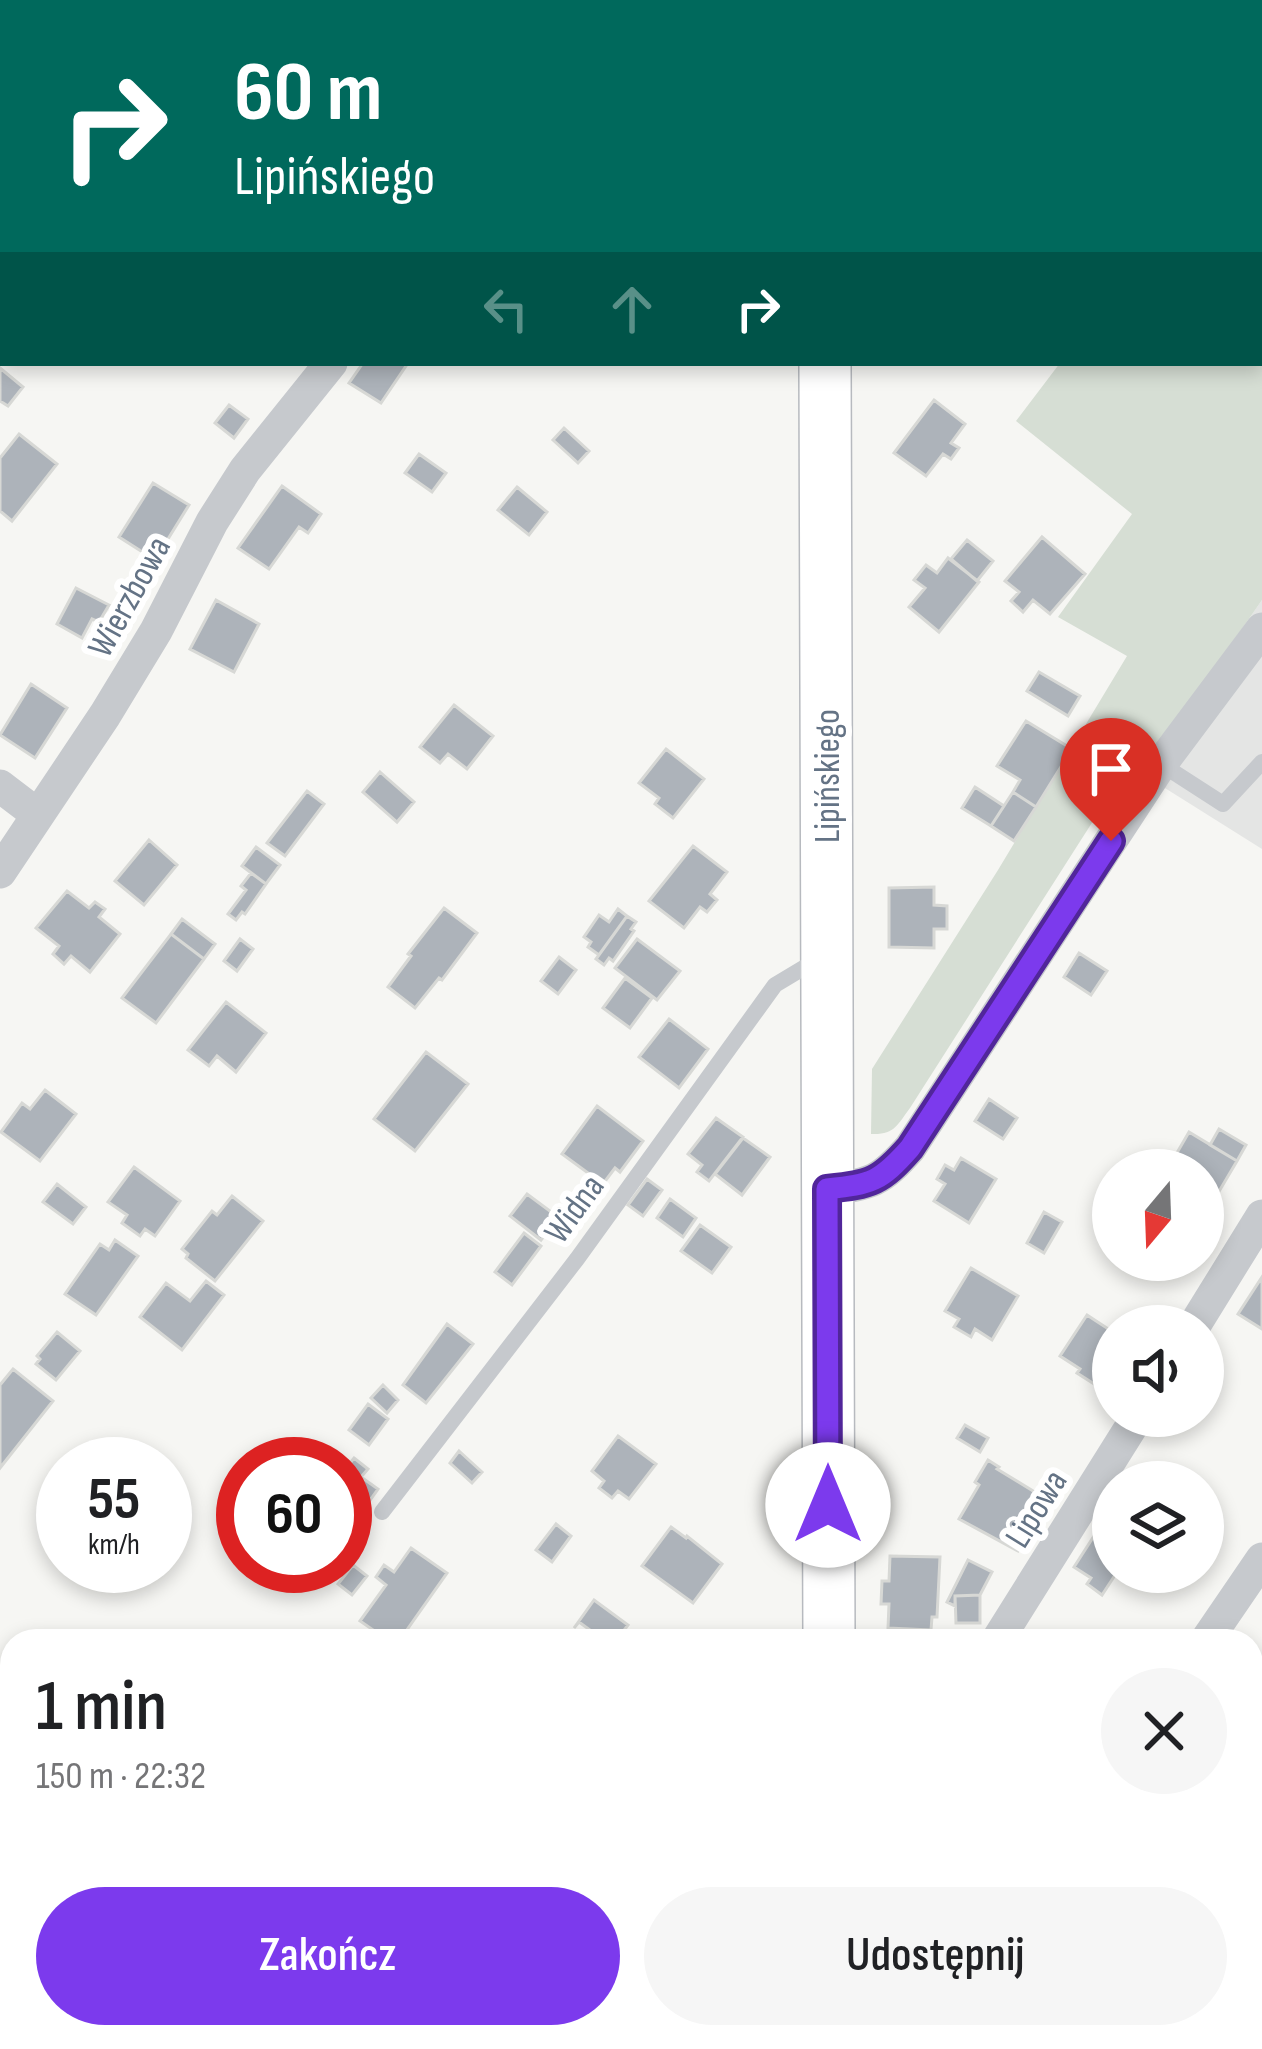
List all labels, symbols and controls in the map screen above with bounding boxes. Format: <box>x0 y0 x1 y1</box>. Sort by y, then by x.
text: 60 m <box>234 43 382 144</box>
icon: right <box>36 48 192 204</box>
text: Lipińskiego <box>234 145 435 210</box>
icon: left <box>473 276 539 342</box>
icon: ahead <box>599 276 665 342</box>
icon: right <box>725 276 791 342</box>
street label: Wierzbowa <box>80 529 181 665</box>
street label: Lipińskiego <box>807 709 850 843</box>
pin <box>1060 718 1162 841</box>
icon: arrive <box>1078 736 1144 802</box>
north arrow <box>1092 1149 1224 1281</box>
map controls <box>1092 1149 1224 1593</box>
street label: Widna <box>536 1167 614 1252</box>
button: sound <box>1092 1305 1224 1437</box>
speed limit sign: 60 <box>216 1437 372 1593</box>
position arrow <box>765 1442 891 1568</box>
button: layers <box>1092 1461 1224 1593</box>
street label: Lipowa <box>997 1463 1077 1556</box>
text: 55 <box>88 1464 140 1536</box>
text: km/h <box>88 1527 140 1563</box>
text: 1 min <box>36 1664 167 1751</box>
button: close <box>1101 1668 1227 1794</box>
text: 150 m · 22:32 <box>36 1753 206 1800</box>
button: Zakończ <box>36 1887 620 2025</box>
button: Udostępnij <box>644 1887 1227 2025</box>

